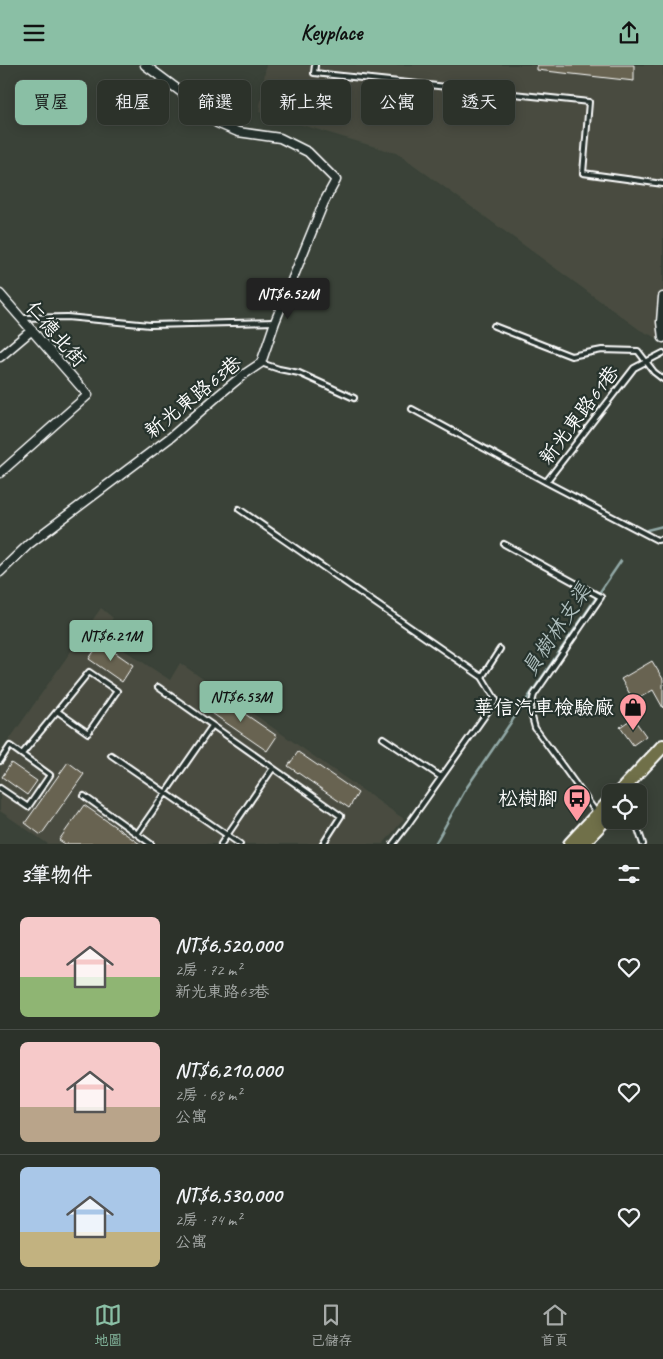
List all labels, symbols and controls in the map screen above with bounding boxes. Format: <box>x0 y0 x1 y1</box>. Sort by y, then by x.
icon: menu <box>20 19 48 47</box>
text: Keyplace <box>301 19 362 47</box>
icon: share <box>615 19 643 47</box>
chip: 買屋 <box>15 80 87 125</box>
chip: 租屋 <box>97 80 169 125</box>
chip: 篩選 <box>179 80 251 125</box>
chip: 新上架 <box>261 80 351 125</box>
chip: 公寓 <box>361 80 433 125</box>
chip: 透天 <box>443 80 515 125</box>
pin: NT$6.52M <box>236 277 340 320</box>
text: NT$6.52M <box>258 284 318 304</box>
street label: 仁德北街 <box>20 296 92 372</box>
street label: 新光東路63巷 <box>139 350 247 444</box>
street label: 新光東路61巷 <box>534 360 625 470</box>
water label: 員樹林支渠 <box>516 578 597 681</box>
pin: NT$6.21M <box>59 619 163 662</box>
text: NT$6.21M <box>80 626 142 646</box>
pin: NT$6.53M <box>189 681 293 723</box>
text: NT$6.53M <box>211 687 271 707</box>
shop icon: 華信汽車檢驗廠 <box>618 692 648 731</box>
place label: 華信汽車檢驗廠 <box>474 695 614 720</box>
bus stop icon: 松樹腳 <box>562 783 592 822</box>
map controls <box>602 784 647 829</box>
button: locate <box>602 784 647 829</box>
place label: 松樹腳 <box>498 786 558 811</box>
icon: filters <box>615 860 643 888</box>
text: 3筆物件 <box>20 862 92 888</box>
text: NT$6,520,000 <box>175 932 282 958</box>
icon: home <box>60 937 120 997</box>
icon: heart <box>615 953 643 981</box>
text: 2房 · 72 m² <box>175 960 241 980</box>
text: 新光東路63巷 <box>175 982 269 1002</box>
text: NT$6,210,000 <box>175 1057 282 1083</box>
icon: home <box>60 1062 120 1122</box>
icon: heart <box>615 1078 643 1106</box>
text: 2房 · 68 m² <box>175 1085 241 1105</box>
text: 公寓 <box>175 1107 207 1127</box>
text: NT$6,530,000 <box>175 1182 282 1208</box>
icon: home <box>60 1187 120 1247</box>
icon: heart <box>615 1203 643 1231</box>
text: 2房 · 74 m² <box>175 1210 241 1230</box>
text: 公寓 <box>175 1232 207 1252</box>
tab: 地圖 <box>94 1301 122 1349</box>
tab: 已儲存 <box>310 1301 352 1349</box>
tab: 首頁 <box>541 1301 569 1349</box>

